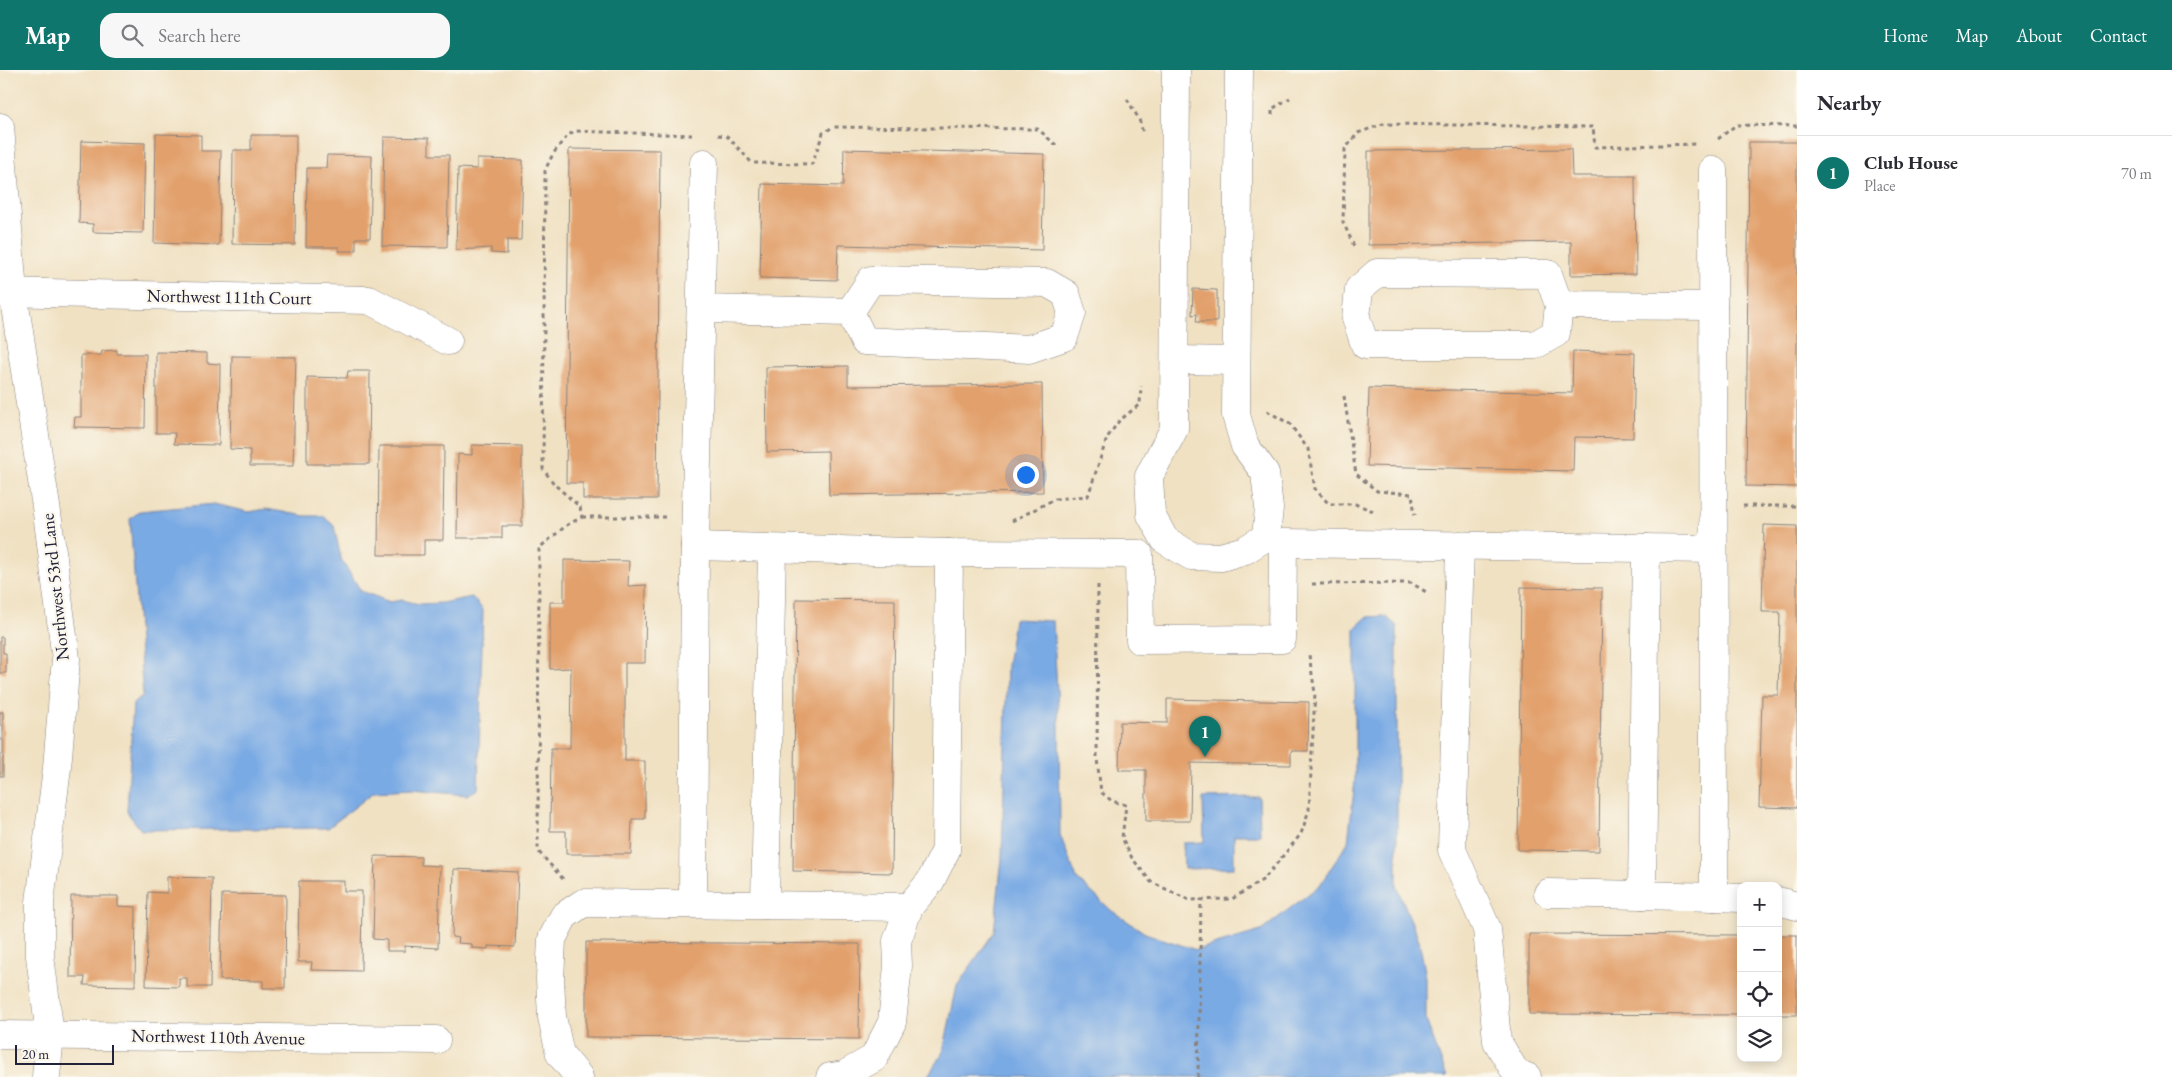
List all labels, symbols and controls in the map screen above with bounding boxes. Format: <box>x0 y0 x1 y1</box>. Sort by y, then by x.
search box <box>100 13 450 58</box>
text: Map <box>25 20 70 51</box>
icon: search <box>118 21 146 49</box>
text: Search here <box>158 23 241 48</box>
text: Home <box>1883 24 1928 47</box>
text: Map <box>1956 24 1988 47</box>
text: About <box>2016 24 2062 47</box>
text: Contact <box>2090 24 2147 47</box>
text: Nearby <box>1817 89 1881 116</box>
text: Club House <box>1864 150 1958 175</box>
text: 1 <box>1829 163 1837 184</box>
text: 70 m <box>2121 163 2152 184</box>
text: Place <box>1864 175 1896 196</box>
street label: Northwest 111th Court <box>146 284 312 309</box>
your location <box>1013 462 1039 488</box>
street label: Northwest 53rd Lane <box>35 512 74 662</box>
pin: 1 <box>1189 716 1221 757</box>
map controls <box>1737 882 1782 1062</box>
button: + <box>1737 882 1782 927</box>
button: − <box>1737 927 1782 972</box>
button: locate <box>1737 972 1782 1017</box>
button: layers <box>1737 1017 1782 1062</box>
street label: Northwest 110th Avenue <box>131 1023 305 1050</box>
scale bar <box>15 1042 114 1065</box>
text: 20 m <box>22 1045 49 1063</box>

